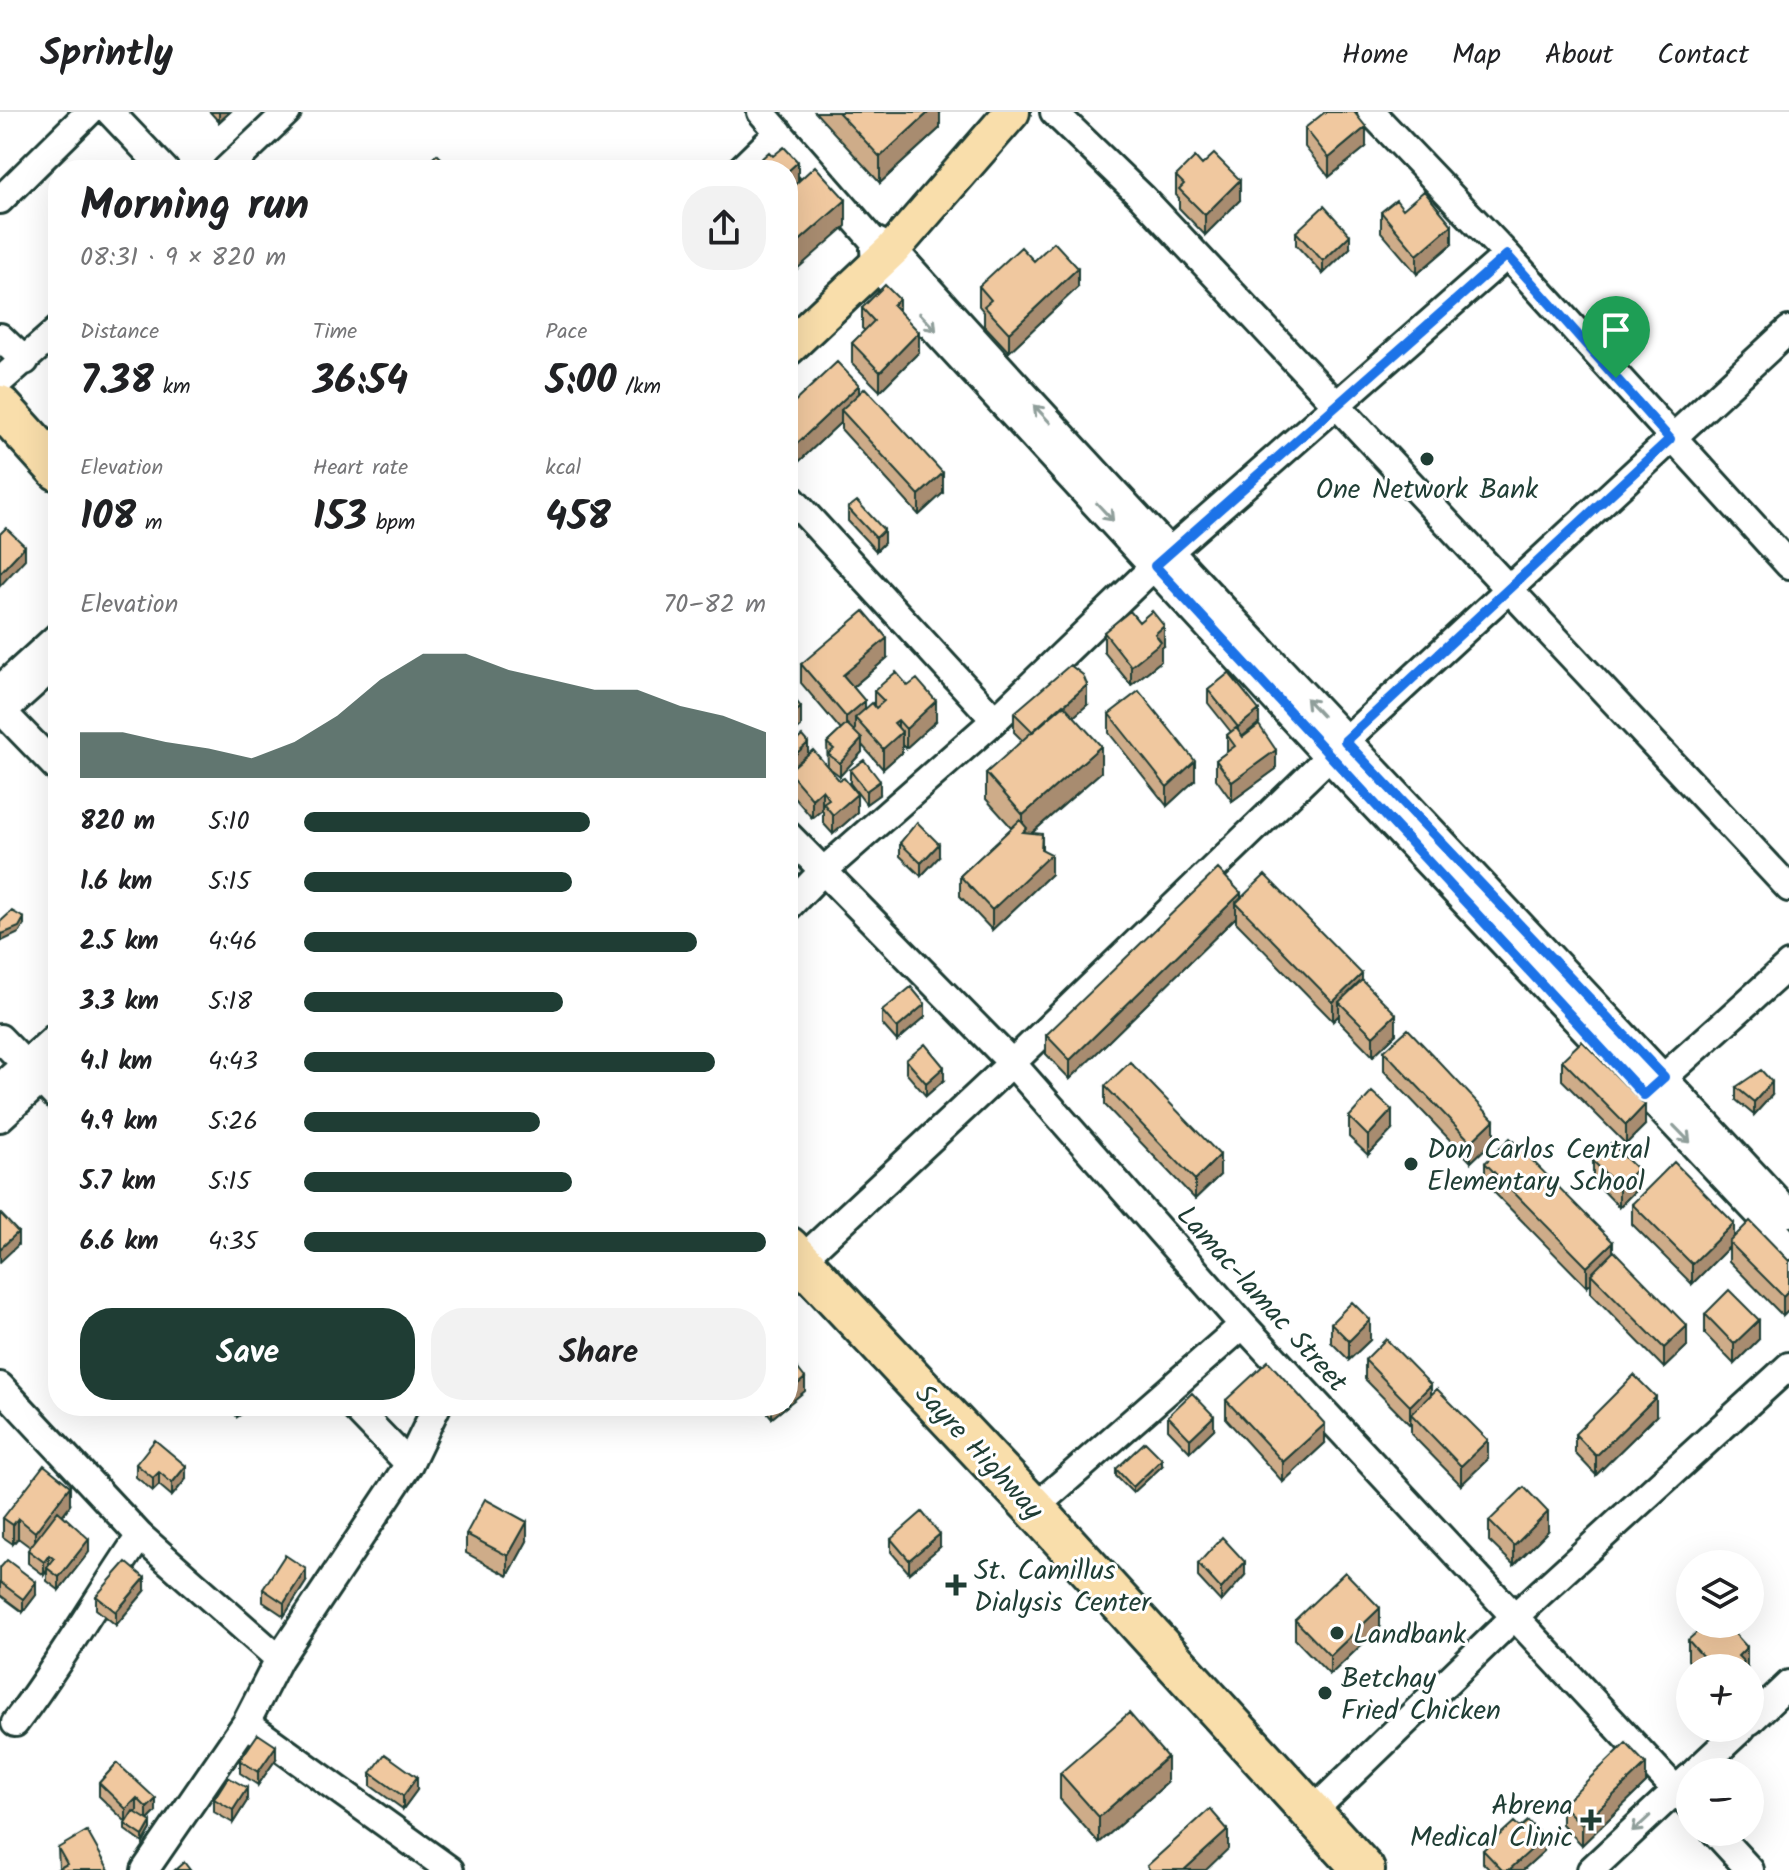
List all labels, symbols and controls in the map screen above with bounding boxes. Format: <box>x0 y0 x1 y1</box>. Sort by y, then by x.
text: Sprintly <box>40 25 173 85</box>
text: Home <box>1342 33 1408 78</box>
text: Map <box>1452 33 1501 78</box>
text: About <box>1545 33 1613 78</box>
text: Contact <box>1657 33 1749 78</box>
text: Morning run <box>80 172 309 242</box>
button: share <box>682 186 766 270</box>
text: 08:31 · 9 × 820 m <box>80 237 286 279</box>
pin <box>1582 296 1650 378</box>
icon: arrive <box>1594 308 1638 352</box>
one-way arrow <box>919 312 938 332</box>
text: Distance <box>80 315 159 350</box>
text: Time <box>313 315 357 350</box>
text: Pace <box>545 315 587 350</box>
text: 7.38 <box>80 350 154 414</box>
text: 36:54 <box>313 350 408 414</box>
text: 5:00 <box>545 350 616 414</box>
text: km <box>154 370 191 405</box>
text: /km <box>616 370 661 405</box>
one-way arrow <box>1033 405 1051 425</box>
marker: One Network Bank <box>1418 450 1436 468</box>
text: Elevation <box>80 451 163 486</box>
text: Heart rate <box>313 451 408 486</box>
text: kcal <box>545 451 581 486</box>
place label: One Network Bank <box>1316 468 1539 513</box>
text: 108 <box>80 486 136 550</box>
text: 153 <box>313 486 367 550</box>
text: 458 <box>545 486 611 550</box>
one-way arrow <box>1096 502 1114 522</box>
text: m <box>136 506 163 541</box>
text: bpm <box>367 506 415 541</box>
text: Elevation <box>80 584 178 626</box>
text: 70–82 m <box>663 584 766 626</box>
one-way arrow <box>1305 698 1323 718</box>
text: 820 m <box>80 801 155 843</box>
text: 5:10 <box>208 801 250 843</box>
text: 1.6 km <box>80 861 152 903</box>
text: 5:15 <box>208 861 250 903</box>
text: 2.5 km <box>80 921 159 963</box>
text: 4:46 <box>208 921 258 963</box>
text: 3.3 km <box>80 981 159 1023</box>
text: 5:18 <box>208 981 252 1023</box>
text: 4.1 km <box>80 1041 152 1083</box>
text: 4:43 <box>208 1041 258 1083</box>
text: 4.9 km <box>80 1101 158 1143</box>
text: 5:26 <box>208 1101 258 1143</box>
one-way arrow <box>1672 1124 1691 1143</box>
place label: Don Carlos Central Elementary School <box>1427 1128 1650 1205</box>
marker: Don Carlos Central Elementary School <box>1402 1155 1420 1173</box>
text: 5.7 km <box>80 1161 156 1203</box>
text: 5:15 <box>208 1161 250 1203</box>
street label: Lamac-lamac Street <box>1164 1196 1359 1404</box>
text: 6.6 km <box>80 1221 158 1263</box>
text: 4:35 <box>208 1221 258 1263</box>
button: Save <box>80 1308 415 1400</box>
button: Share <box>431 1308 766 1400</box>
street label: Sayre Highway <box>903 1374 1054 1532</box>
place label: St. Camillus Dialysis Center <box>974 1549 1152 1626</box>
map controls <box>1676 1550 1764 1846</box>
button: layers <box>1676 1550 1764 1638</box>
marker: St. Camillus Dialysis Center <box>945 1574 967 1596</box>
place label: Landbank <box>1353 1613 1467 1658</box>
marker: Landbank <box>1328 1624 1346 1642</box>
button: + <box>1676 1654 1764 1742</box>
place label: Betchay Fried Chicken <box>1341 1657 1501 1734</box>
marker: Betchay Fried Chicken <box>1316 1684 1334 1702</box>
button: − <box>1676 1758 1764 1846</box>
place label: Abrena Medical Clinic <box>1410 1784 1573 1861</box>
marker: Abrena Medical Clinic <box>1580 1809 1602 1831</box>
one-way arrow <box>1631 1814 1651 1832</box>

